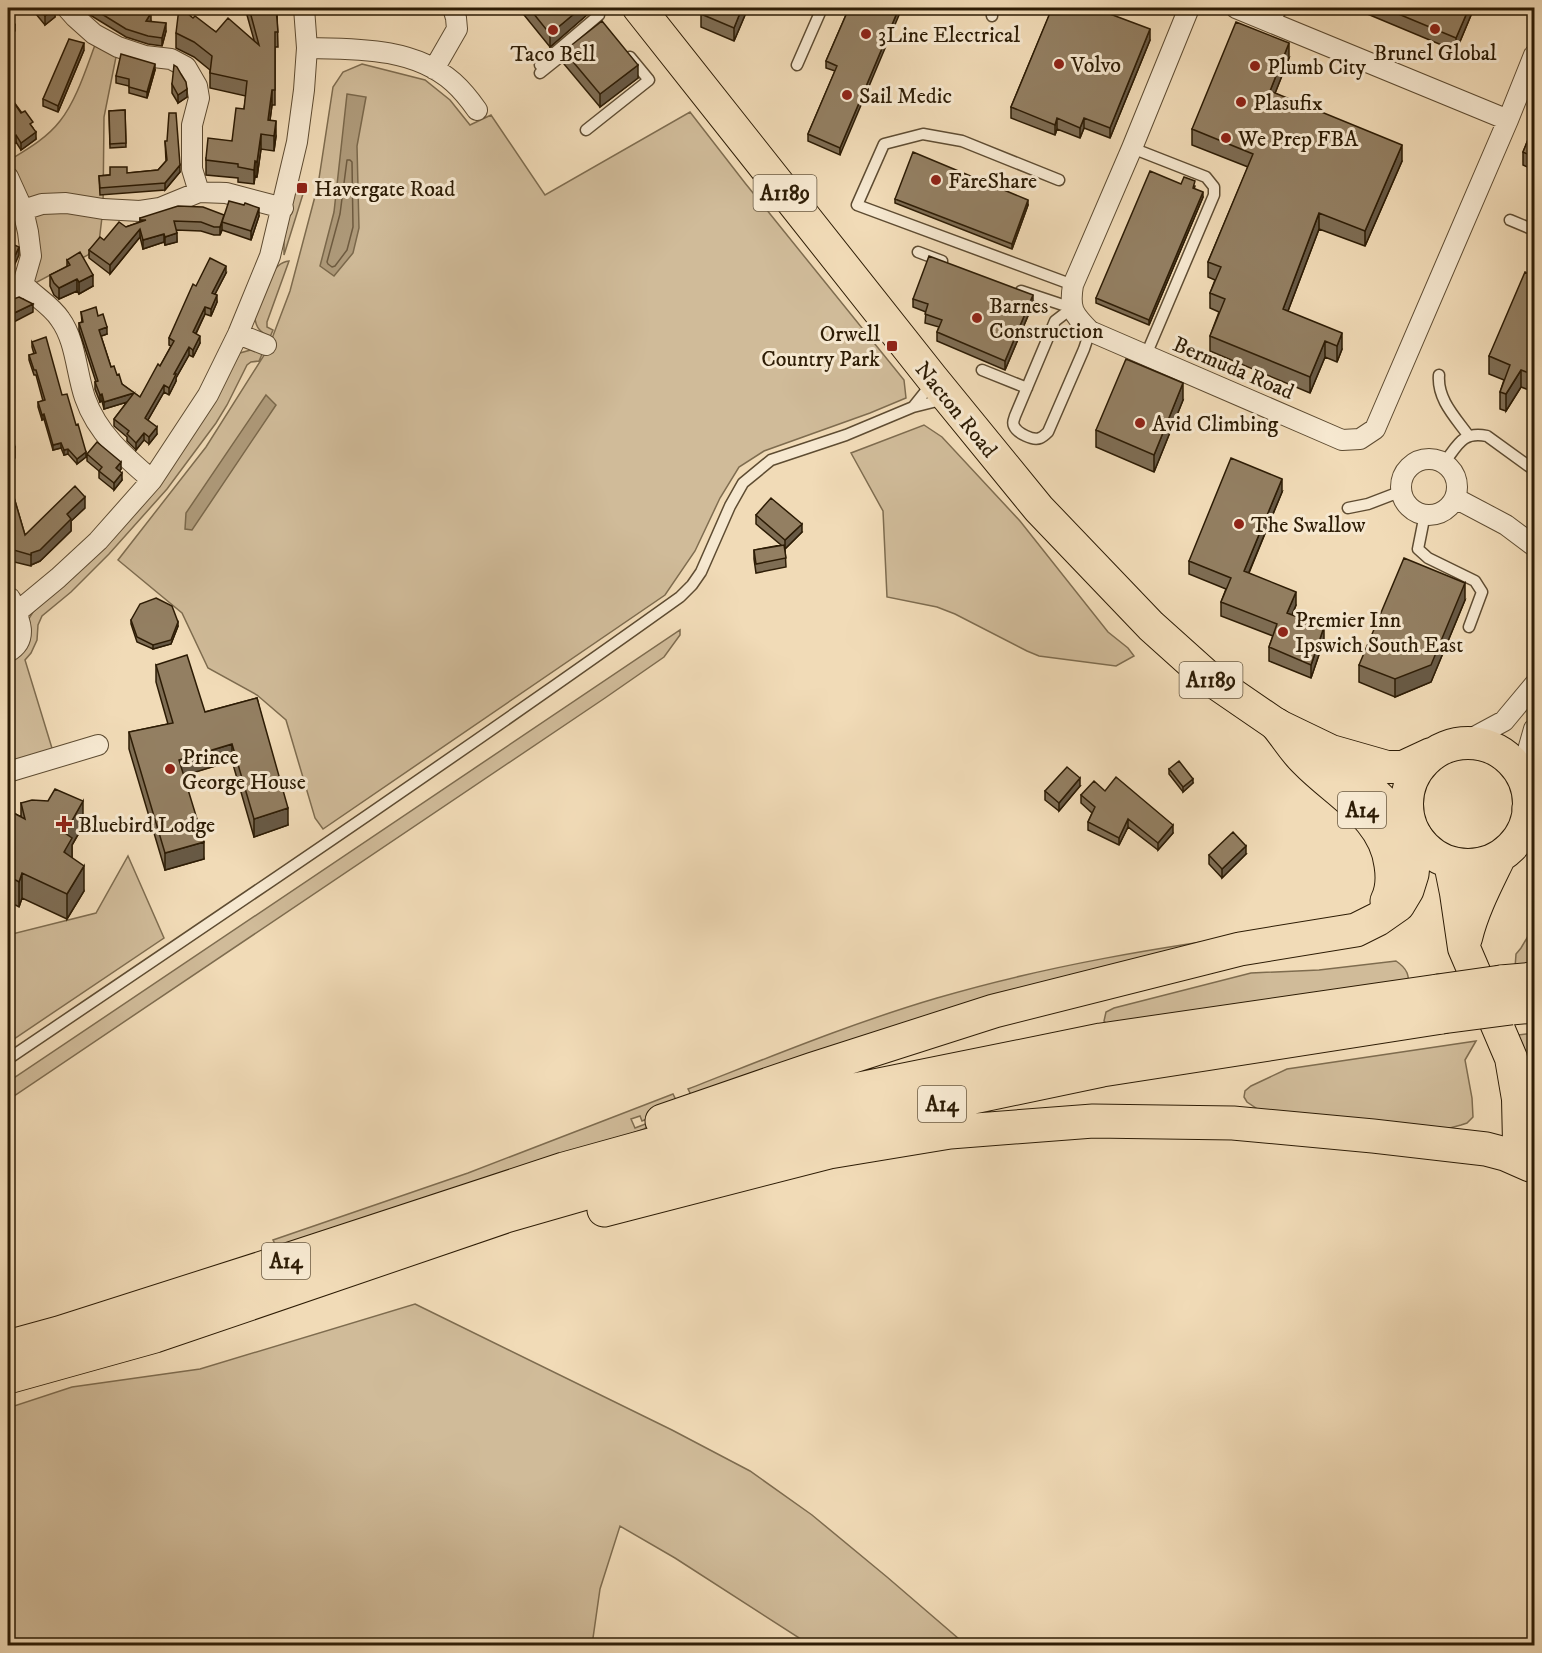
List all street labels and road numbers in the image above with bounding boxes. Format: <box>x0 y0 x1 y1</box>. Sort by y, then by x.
road number: A1189 <box>754 175 816 211</box>
street label: Bermuda Road <box>1169 331 1298 406</box>
street label: Nacton Road <box>909 356 1003 463</box>
road number: A1189 <box>1180 662 1242 698</box>
road number: A14 <box>1338 792 1386 828</box>
road number: A14 <box>918 1086 966 1122</box>
road number: A14 <box>262 1243 310 1279</box>

